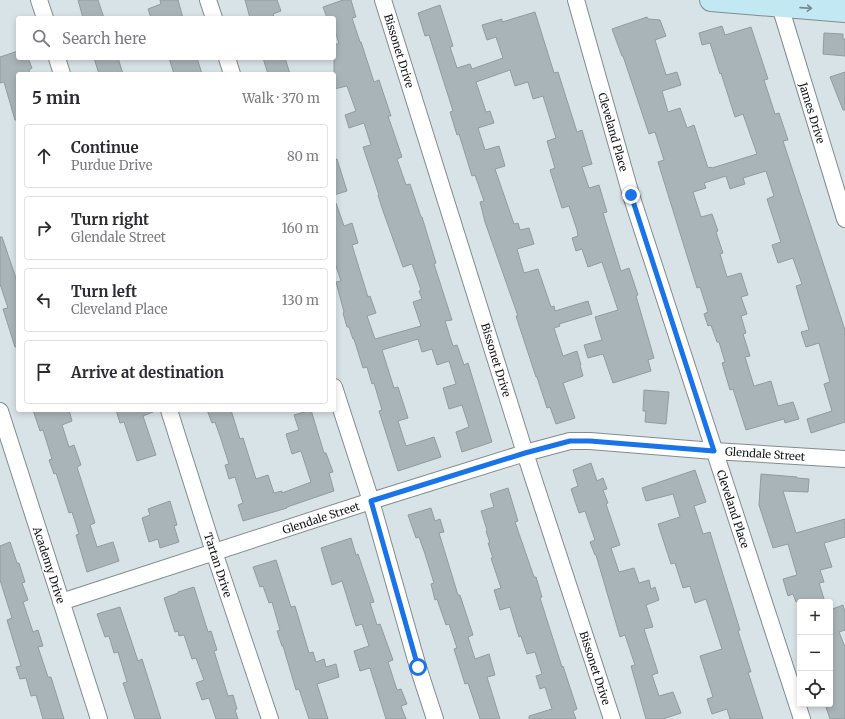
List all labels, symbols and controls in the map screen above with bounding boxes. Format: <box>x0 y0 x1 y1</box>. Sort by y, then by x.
one-way arrow <box>799 5 812 12</box>
street label: Bissonet Drive <box>381 12 417 90</box>
search box <box>16 16 336 60</box>
icon: search <box>30 27 52 49</box>
text: Search here <box>62 29 146 48</box>
street label: James Drive <box>796 80 828 145</box>
text: 5 min <box>32 87 80 109</box>
text: Walk · 370 m <box>242 90 320 107</box>
street label: Cleveland Place <box>595 91 631 173</box>
text: Continue <box>71 138 139 157</box>
icon: ahead <box>33 145 55 167</box>
text: 80 m <box>287 148 319 165</box>
text: Purdue Drive <box>71 157 152 174</box>
route end <box>622 186 640 204</box>
text: Turn right <box>71 210 149 229</box>
icon: right <box>33 217 55 239</box>
text: 160 m <box>281 220 319 237</box>
text: Glendale Street <box>71 229 166 246</box>
text: Turn left <box>71 282 137 301</box>
icon: left <box>33 289 55 311</box>
text: 130 m <box>282 292 319 309</box>
text: Cleveland Place <box>71 301 167 318</box>
street label: Bissonet Drive <box>478 321 514 399</box>
icon: arrive <box>33 361 55 383</box>
text: Arrive at destination <box>71 363 224 382</box>
street label: Glendale Street <box>724 444 806 464</box>
street label: Cleveland Place <box>714 468 752 550</box>
street label: Glendale Street <box>281 499 362 537</box>
street label: Academy Drive <box>30 524 68 605</box>
street label: Tartan Drive <box>201 531 235 599</box>
map controls <box>797 599 833 707</box>
button: + <box>797 599 833 635</box>
street label: Bissonet Drive <box>577 629 614 707</box>
button: − <box>797 635 833 671</box>
route start <box>409 658 427 676</box>
button: locate <box>797 671 833 707</box>

